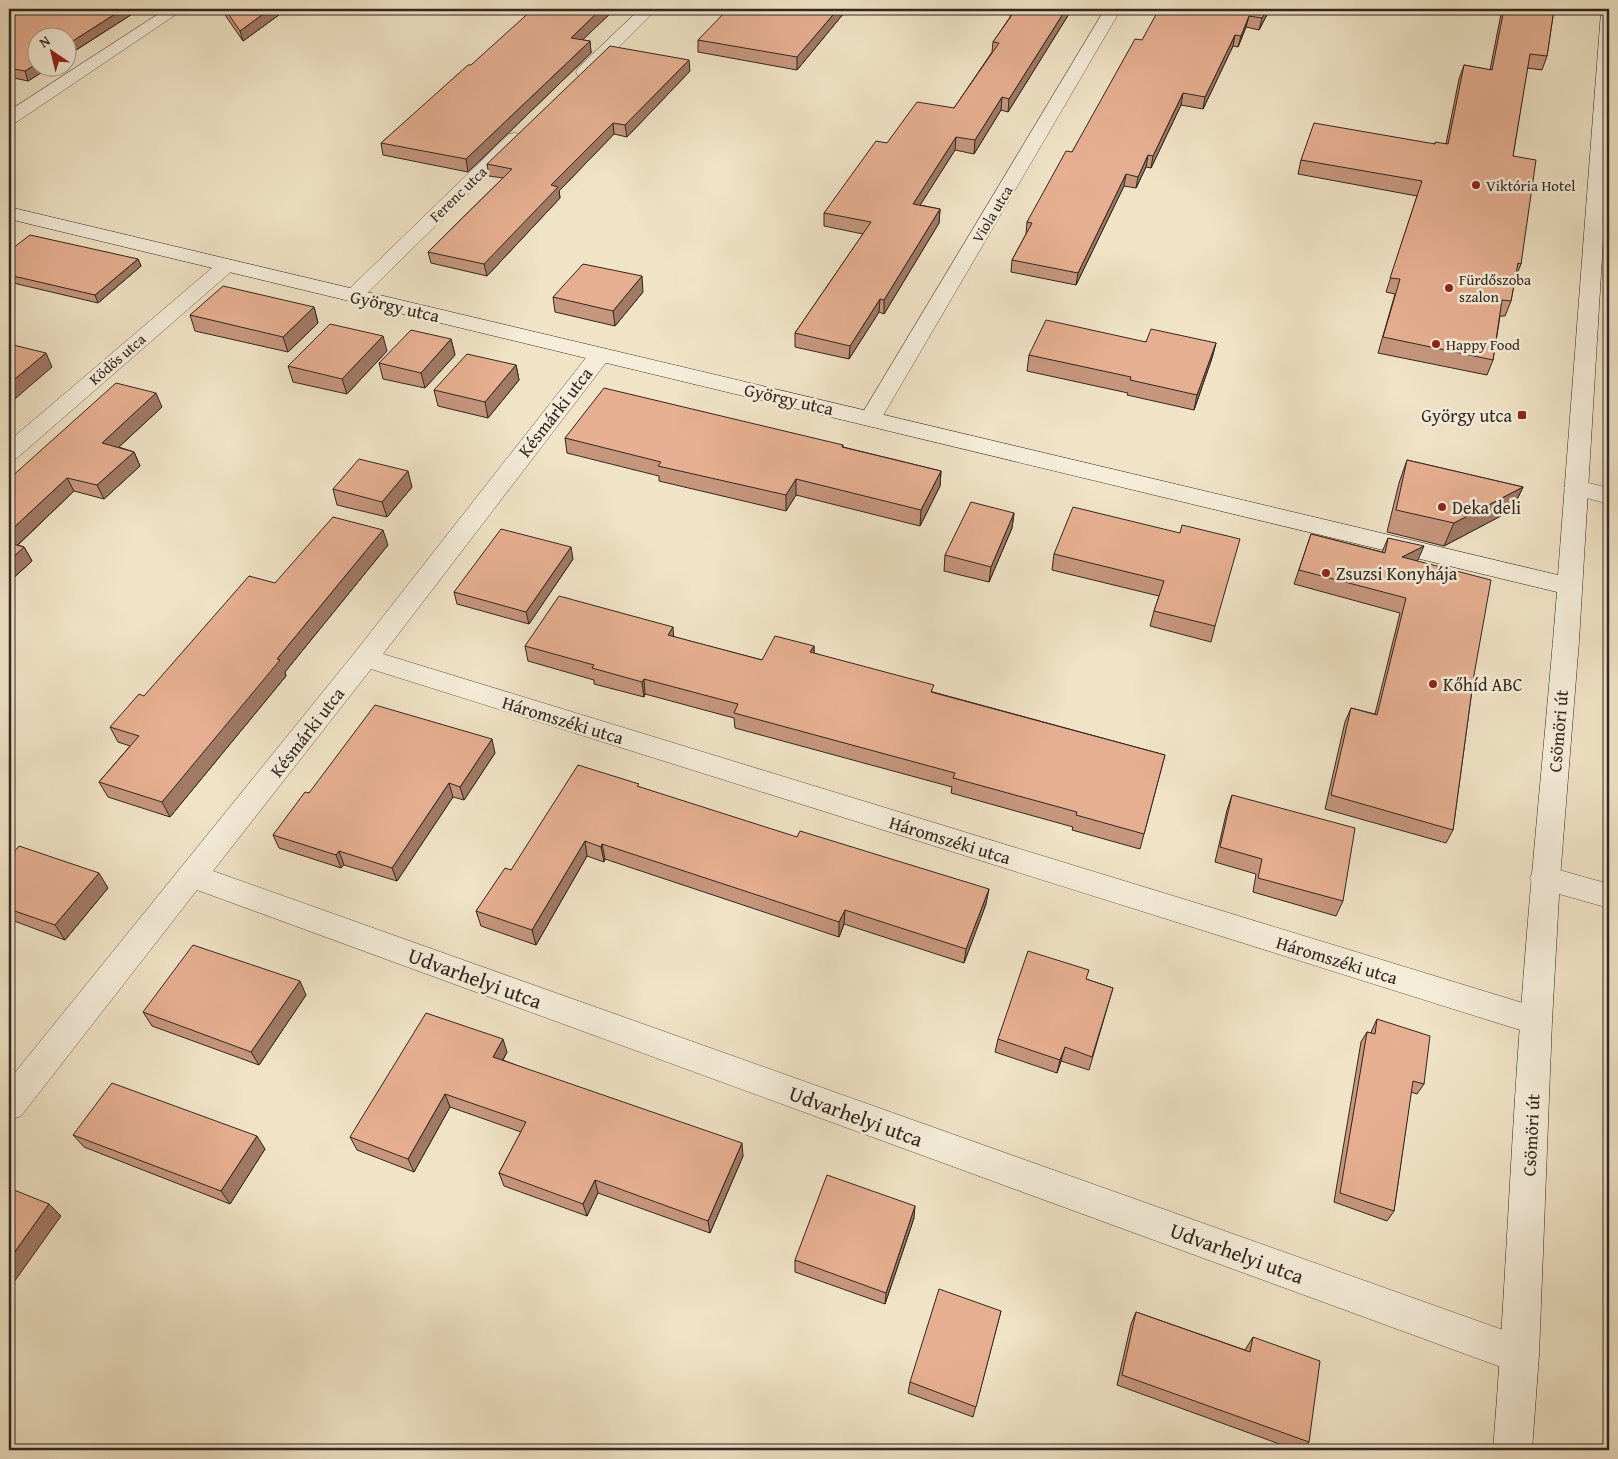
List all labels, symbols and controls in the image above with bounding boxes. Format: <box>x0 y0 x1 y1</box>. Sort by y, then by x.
north arrow <box>28 28 78 78</box>
text: N <box>35 30 55 52</box>
street label: Ferenc utca <box>425 161 491 227</box>
place label: Viktória Hotel <box>1486 175 1576 196</box>
marker: Viktória Hotel <box>1470 179 1482 191</box>
street label: Viola utca <box>967 181 1017 247</box>
place label: Fürdőszoba szalon <box>1459 269 1531 307</box>
marker: Fürdőszoba szalon <box>1443 282 1455 294</box>
street label: György utca <box>348 283 443 329</box>
street label: Ködös utca <box>84 329 150 389</box>
place label: Happy Food <box>1446 334 1520 355</box>
marker: Happy Food <box>1430 338 1442 350</box>
street label: Késmárki utca <box>511 361 599 463</box>
street label: György utca <box>742 376 837 422</box>
place label: György utca <box>1421 402 1512 429</box>
marker: György utca <box>1516 409 1528 421</box>
place label: Deka deli <box>1452 494 1521 521</box>
marker: Deka deli <box>1436 501 1448 513</box>
place label: Zsuzsi Konyhája <box>1336 560 1458 587</box>
marker: Zsuzsi Konyhája <box>1320 567 1332 579</box>
place label: Kőhíd ABC <box>1443 671 1523 698</box>
marker: Kőhíd ABC <box>1427 678 1439 690</box>
street label: Késmárki utca <box>263 681 351 783</box>
street label: Csömöri út <box>1541 688 1575 773</box>
street label: Háromszéki utca <box>499 689 628 751</box>
street label: Háromszéki utca <box>886 809 1015 871</box>
street label: Háromszéki utca <box>1273 929 1402 991</box>
street label: Udvarhelyi utca <box>404 939 546 1017</box>
street label: Udvarhelyi utca <box>785 1077 927 1155</box>
street label: Csömöri út <box>1515 1092 1547 1177</box>
street label: Udvarhelyi utca <box>1166 1214 1308 1292</box>

